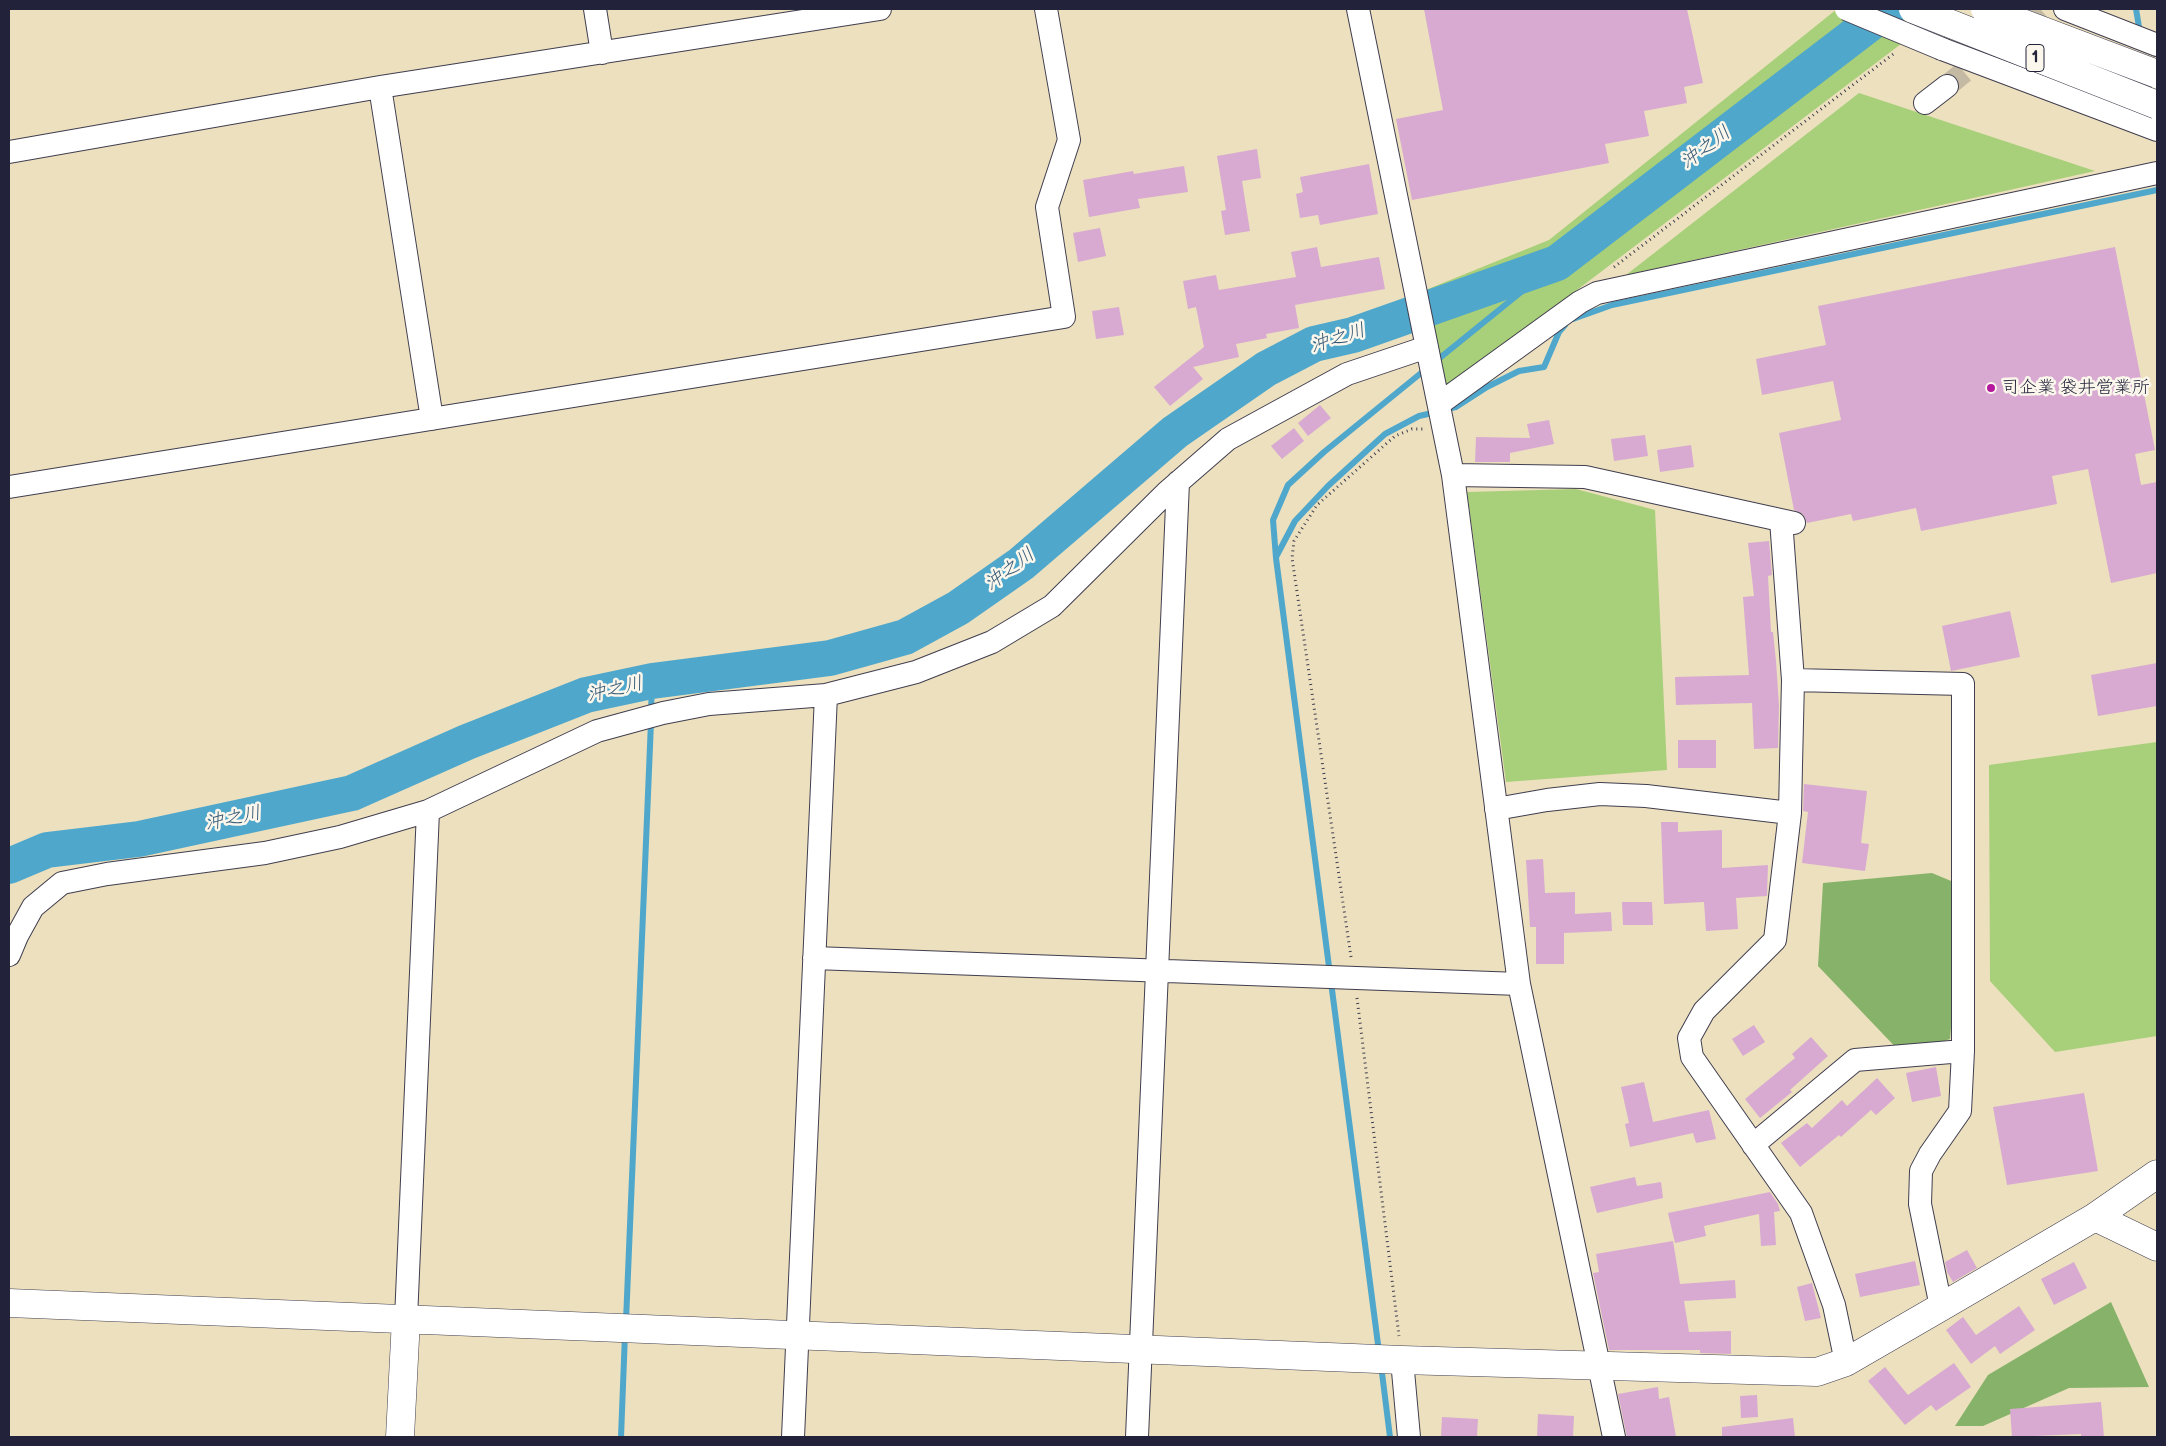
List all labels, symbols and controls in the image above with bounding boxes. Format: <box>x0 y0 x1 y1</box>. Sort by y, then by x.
road number: 1 <box>2026 44 2044 72</box>
water label: 沖之川 <box>1676 122 1736 174</box>
water label: 沖之川 <box>1307 319 1369 359</box>
place label: 司企業 袋井営業所 <box>2001 377 2150 399</box>
marker: 司企業 袋井営業所 <box>1985 382 1997 394</box>
water label: 沖之川 <box>980 544 1040 596</box>
water label: 沖之川 <box>585 672 645 708</box>
water label: 沖之川 <box>203 802 263 836</box>

